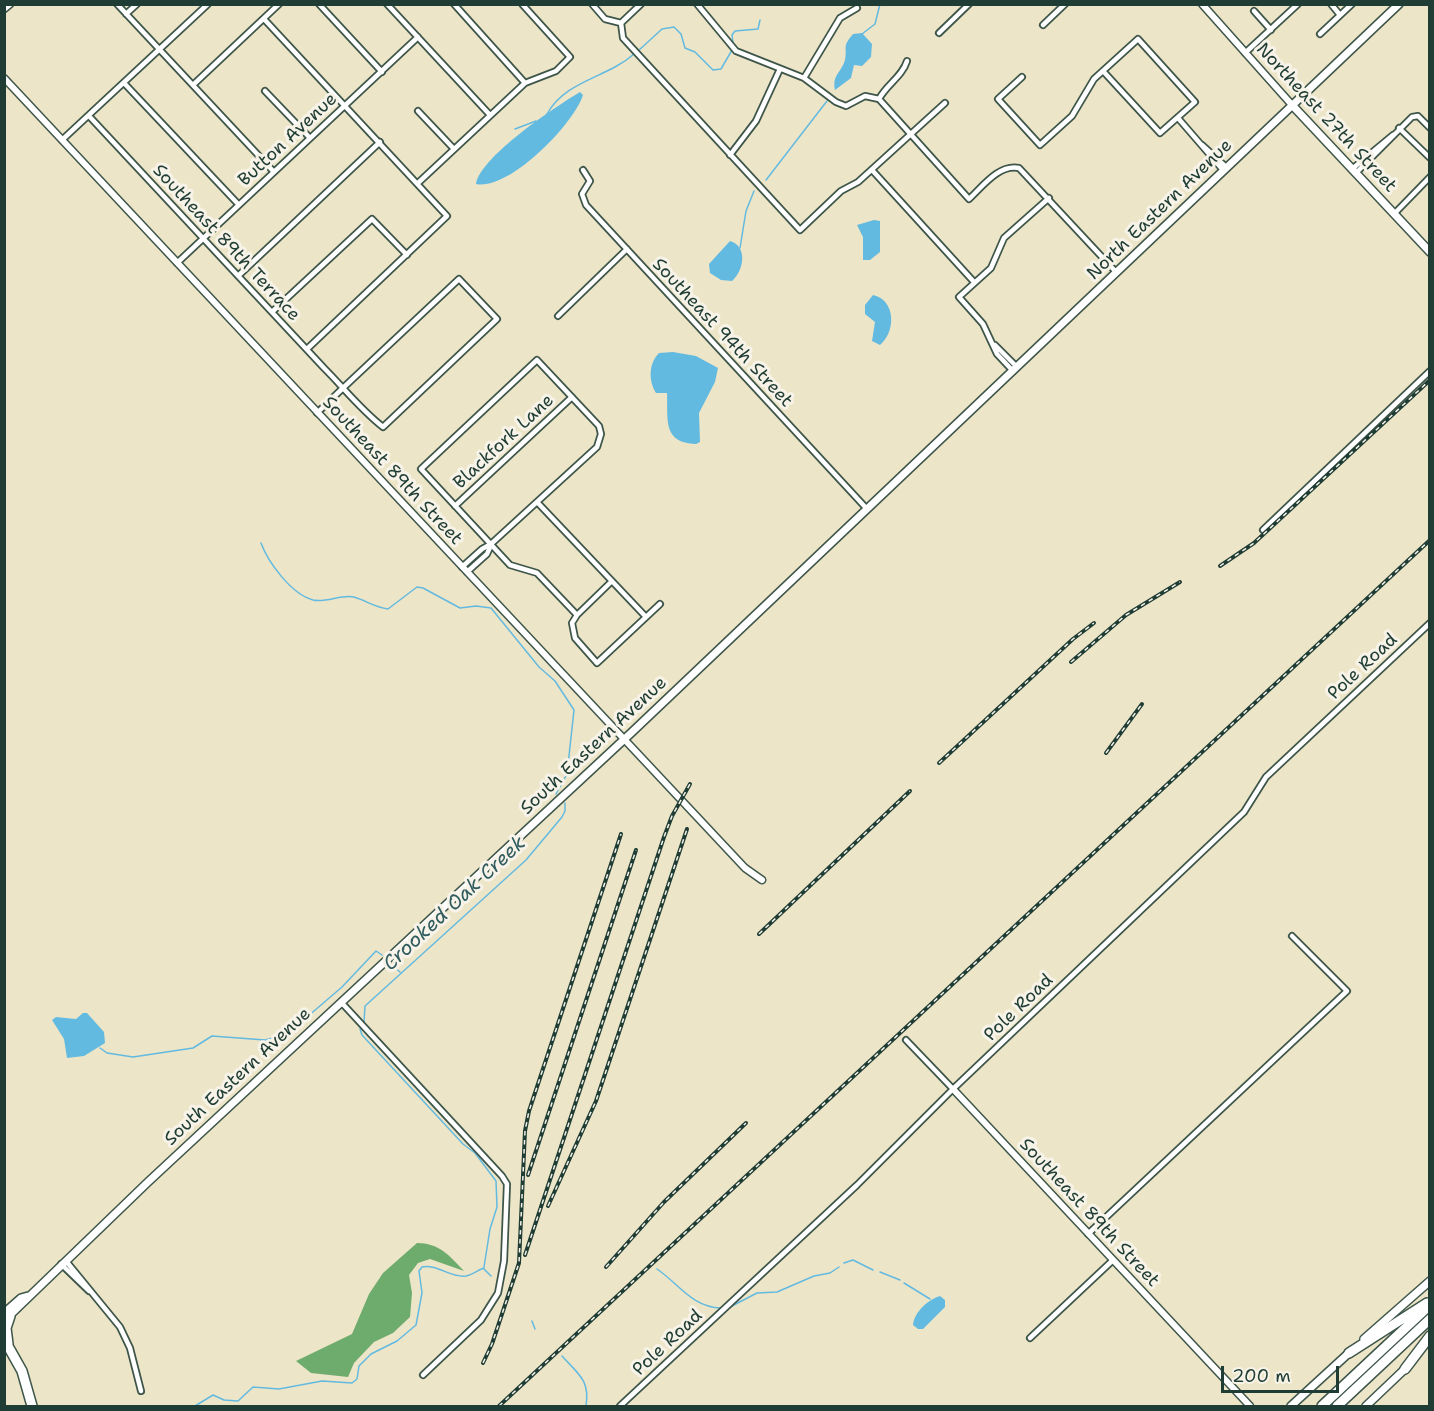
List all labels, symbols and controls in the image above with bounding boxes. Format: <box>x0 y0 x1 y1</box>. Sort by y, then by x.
street label: Northeast 27th Street <box>1251 39 1401 197</box>
street label: Button Avenue <box>234 89 342 191</box>
street label: North Eastern Avenue <box>1083 135 1237 285</box>
street label: Southeast 89th Terrace <box>148 160 304 326</box>
street label: Southeast 94th Street <box>647 254 797 412</box>
street label: Blackfork Lane <box>449 390 559 494</box>
street label: Southeast 89th Street <box>318 392 466 550</box>
street label: Pole Road <box>1324 629 1402 705</box>
street label: South Eastern Avenue <box>516 673 672 819</box>
water label: Crooked Oak Creek <box>379 832 531 976</box>
street label: Pole Road <box>980 970 1058 1046</box>
street label: South Eastern Avenue <box>160 1004 316 1150</box>
street label: Southeast 89th Street <box>1015 1134 1163 1292</box>
street label: Pole Road <box>629 1305 707 1381</box>
scale bar <box>1224 1354 1342 1392</box>
text: 200 m <box>1232 1364 1291 1388</box>

